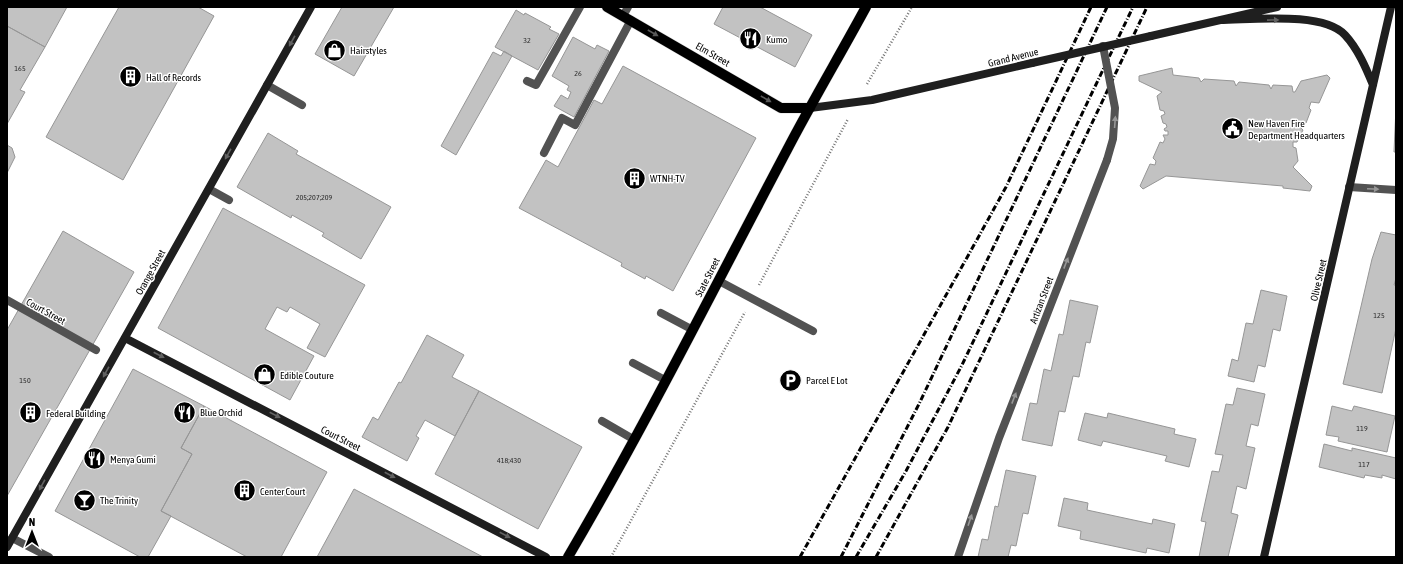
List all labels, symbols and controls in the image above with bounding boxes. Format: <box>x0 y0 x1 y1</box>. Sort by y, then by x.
one-way arrow <box>1267 17 1280 23</box>
restaurant icon: Kumo <box>738 26 764 52</box>
one-way arrow <box>647 30 659 37</box>
place label: Kumo <box>766 34 788 45</box>
one-way arrow <box>289 35 295 47</box>
house number: 32 <box>523 36 531 45</box>
shop icon: Hairstyles <box>322 37 348 63</box>
street label: Elm Street <box>694 40 732 69</box>
place label: Hairstyles <box>350 45 387 56</box>
street label: Grand Avenue <box>987 46 1040 69</box>
house number: 165 <box>14 64 26 73</box>
building icon: Hall of Records <box>117 64 143 90</box>
house number: 26 <box>574 69 582 78</box>
place label: Hall of Records <box>146 72 202 83</box>
one-way arrow <box>761 95 771 103</box>
one-way arrow <box>1112 116 1119 128</box>
public building icon: New Haven Fire Department Headquarters <box>1220 116 1246 142</box>
place label: New Haven Fire Department Headquarters <box>1248 118 1345 141</box>
one-way arrow <box>225 148 232 160</box>
building icon: WTNH-TV <box>622 165 648 191</box>
place label: WTNH-TV <box>650 173 685 184</box>
one-way arrow <box>1367 185 1379 192</box>
house number: 205;207;209 <box>296 193 333 202</box>
street label: Orange Street <box>133 248 167 297</box>
street label: State Street <box>693 256 722 299</box>
one-way arrow <box>1064 257 1070 269</box>
street label: Olive Street <box>1308 258 1329 302</box>
street label: Artizan Street <box>1027 275 1055 325</box>
street label: Court Street <box>24 296 67 327</box>
house number: 125 <box>1373 311 1385 320</box>
one-way arrow <box>154 352 165 358</box>
shop icon: Edible Couture <box>252 362 278 388</box>
one-way arrow <box>102 366 109 377</box>
parking icon: Parcel E Lot <box>777 367 803 393</box>
place label: Edible Couture <box>280 370 334 381</box>
place label: Parcel E Lot <box>806 375 848 386</box>
house number: 150 <box>19 376 31 385</box>
one-way arrow <box>1012 391 1018 403</box>
restaurant icon: Blue Orchid <box>171 399 197 425</box>
building icon: Federal Building <box>17 400 43 426</box>
place label: Blue Orchid <box>200 407 243 418</box>
place label: Federal Building <box>46 408 106 419</box>
one-way arrow <box>269 412 281 418</box>
street label: Court Street <box>319 424 363 453</box>
house number: 119 <box>1356 424 1368 433</box>
restaurant icon: Menya Gumi <box>81 446 107 472</box>
place label: Menya Gumi <box>110 454 156 465</box>
house number: 418;430 <box>497 456 521 465</box>
house number: 117 <box>1358 460 1370 469</box>
one-way arrow <box>384 472 396 478</box>
building icon: Center Court <box>231 478 257 504</box>
one-way arrow <box>39 479 45 491</box>
place label: Center Court <box>260 486 305 497</box>
bar icon: The Trinity <box>72 487 98 513</box>
place label: The Trinity <box>100 495 138 506</box>
north arrow <box>12 512 52 552</box>
one-way arrow <box>968 514 974 526</box>
text: N <box>29 516 35 528</box>
one-way arrow <box>500 532 511 538</box>

